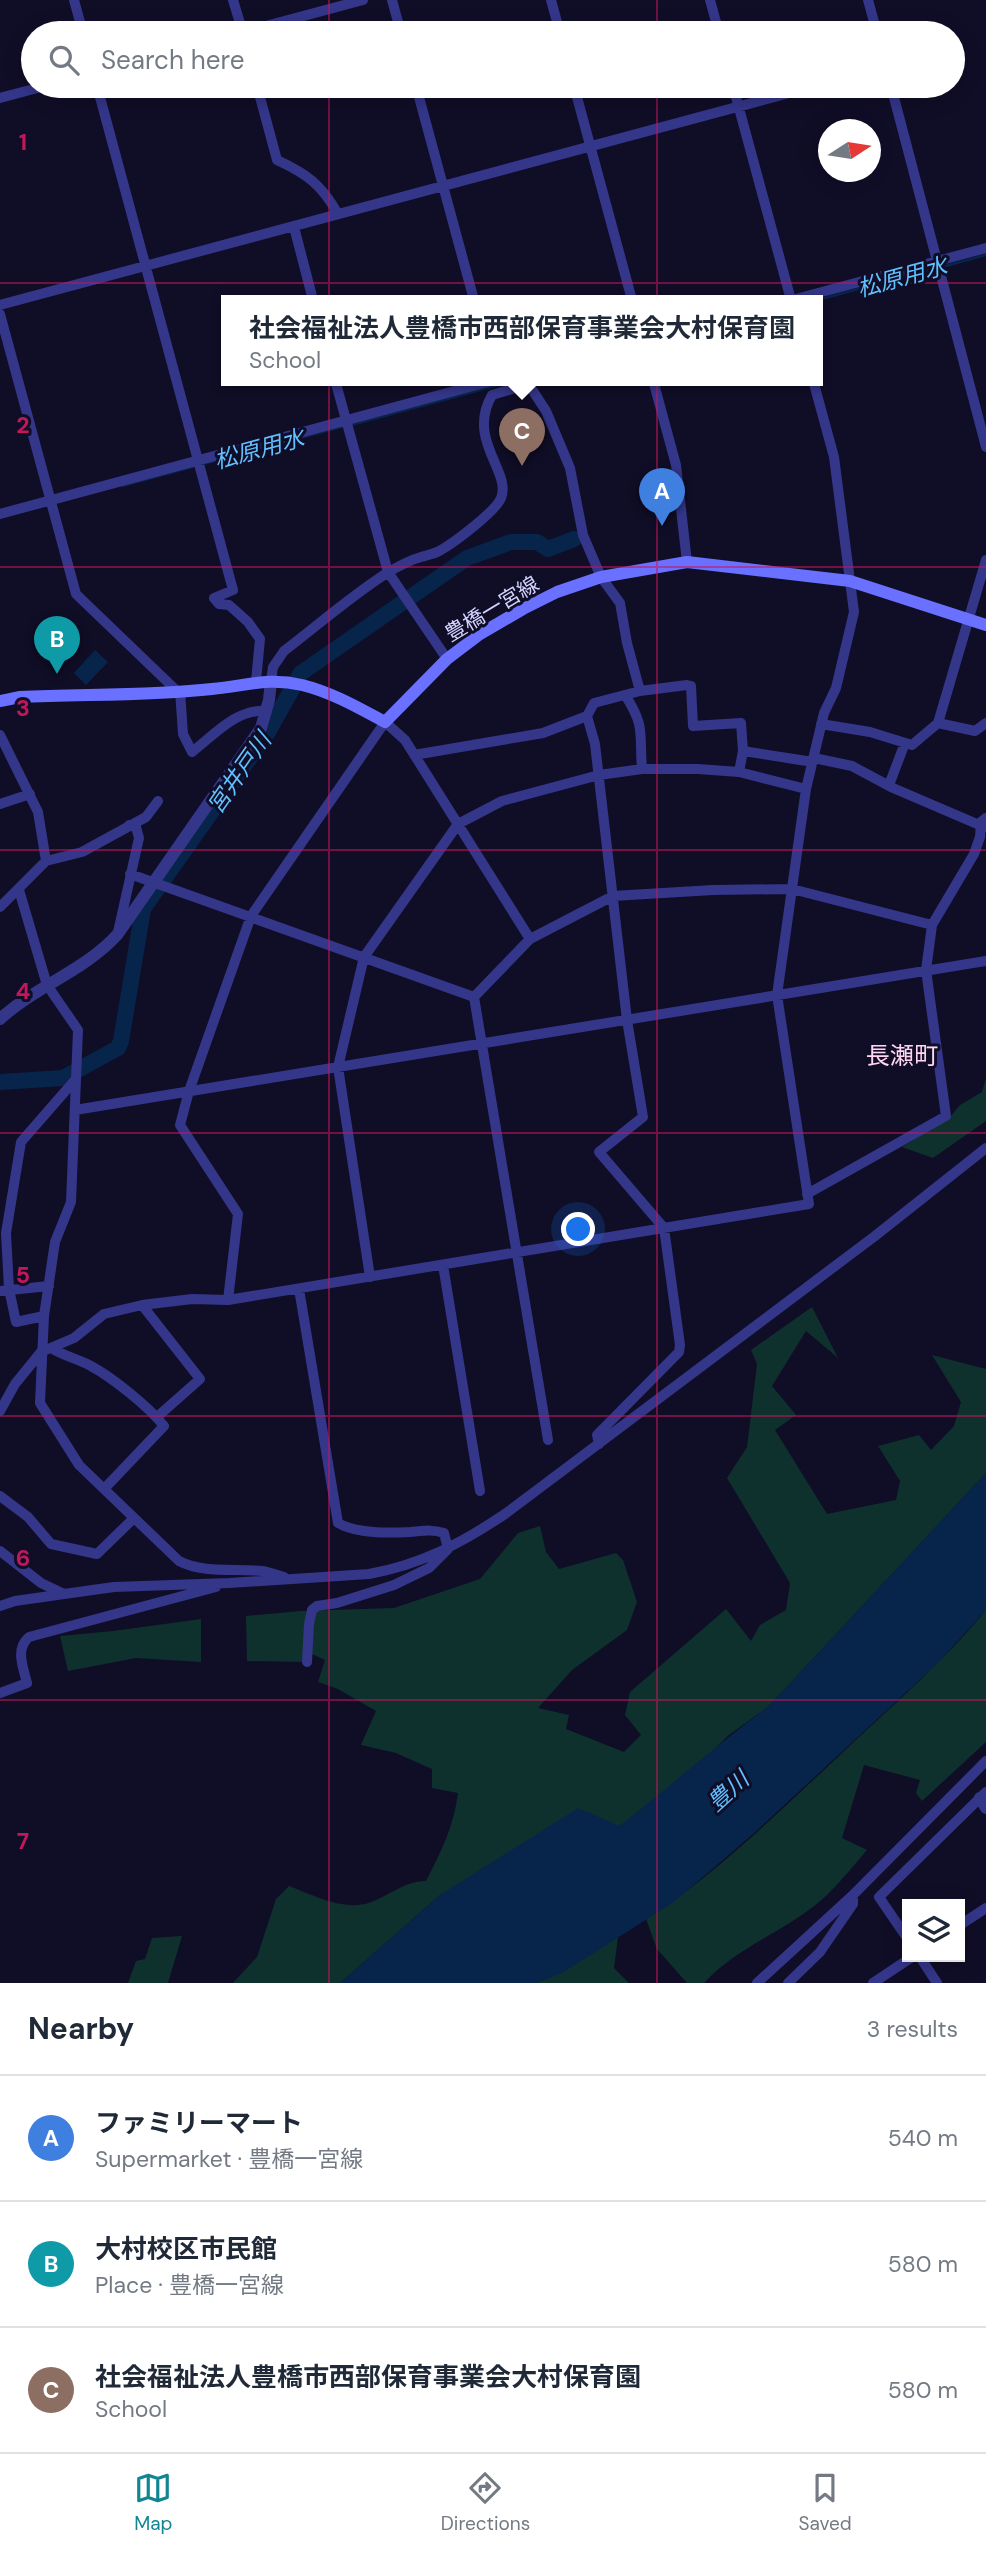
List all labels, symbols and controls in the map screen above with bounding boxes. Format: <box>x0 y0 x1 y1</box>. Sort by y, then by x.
search box <box>21 21 965 98</box>
icon: search <box>45 41 83 79</box>
text: Search here <box>101 43 244 77</box>
north arrow <box>818 119 881 182</box>
text: 1 <box>19 127 27 157</box>
water label: 松原用水 <box>854 250 953 303</box>
popup <box>221 295 823 386</box>
text: 社会福祉法人豊橋市西部保育事業会大村保育園 <box>249 311 795 345</box>
text: School <box>249 345 321 375</box>
pin: C <box>499 408 545 466</box>
text: 2 <box>16 410 30 440</box>
water label: 松原用水 <box>211 422 310 475</box>
pin: A <box>639 468 685 526</box>
street label: 豊橋一宮線 <box>440 570 544 648</box>
pin: B <box>34 616 80 674</box>
text: 3 <box>16 693 30 723</box>
water label: 宮井戸川 <box>200 724 279 819</box>
text: 4 <box>16 976 31 1006</box>
district label: 長瀬町 <box>866 1040 938 1071</box>
your location <box>561 1212 595 1246</box>
text: 5 <box>16 1260 30 1290</box>
text: 6 <box>16 1543 30 1573</box>
water label: 豊川 <box>701 1762 757 1818</box>
text: 7 <box>17 1826 29 1856</box>
map controls <box>902 1899 965 1962</box>
button: layers <box>902 1899 965 1962</box>
text: Nearby <box>28 2009 134 2048</box>
text: 3 results <box>867 2014 958 2044</box>
text: ファミリーマート <box>95 2106 303 2140</box>
text: A <box>43 2123 59 2153</box>
text: 540 m <box>888 2123 958 2153</box>
text: Supermarket · 豊橋一宮線 <box>95 2144 363 2174</box>
text: 大村校区市民館 <box>95 2232 277 2266</box>
text: B <box>44 2249 58 2279</box>
text: 580 m <box>888 2249 958 2279</box>
text: Place · 豊橋一宮線 <box>95 2270 284 2300</box>
text: 社会福祉法人豊橋市西部保育事業会大村保育園 <box>95 2360 641 2394</box>
text: C <box>43 2375 59 2405</box>
text: 580 m <box>888 2375 958 2405</box>
text: School <box>95 2394 167 2424</box>
tab: Map <box>134 2469 172 2536</box>
tab: Directions <box>441 2469 530 2536</box>
tab: Saved <box>799 2469 852 2536</box>

